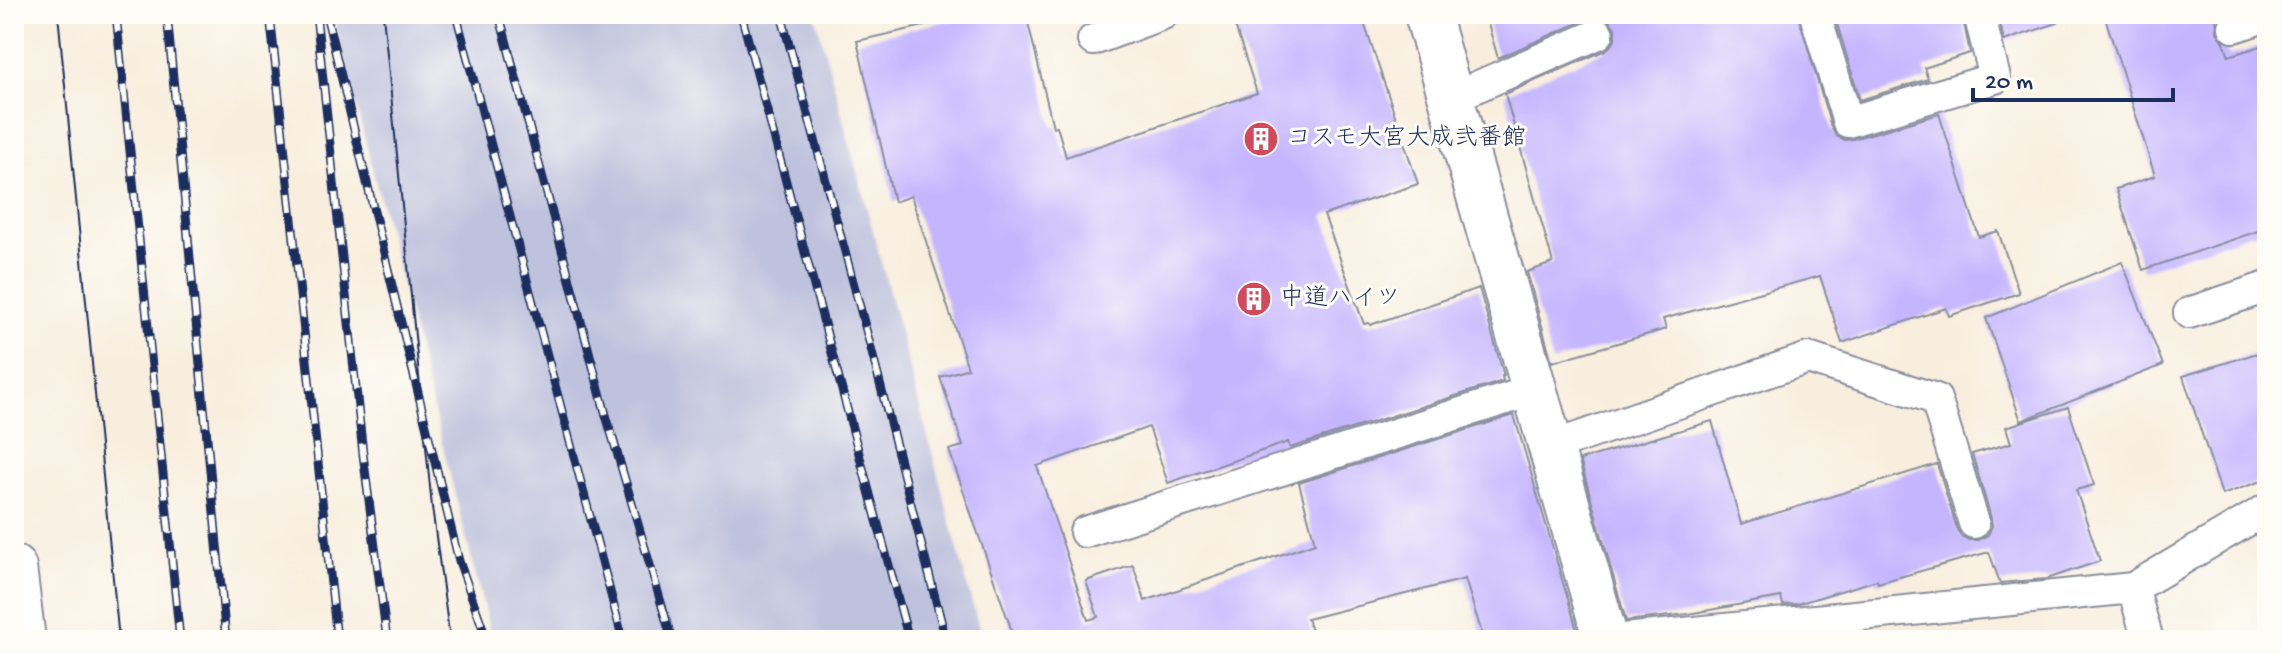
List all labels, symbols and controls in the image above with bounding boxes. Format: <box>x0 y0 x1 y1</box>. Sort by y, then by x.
scale bar <box>1973 52 2173 102</box>
text: 20 m <box>1985 69 2033 98</box>
building icon: コスモ大宮大成弐番館 <box>1242 120 1280 158</box>
place label: コスモ大宮大成弐番館 <box>1287 124 1526 154</box>
building icon: 中道ハイツ <box>1235 280 1273 318</box>
place label: 中道ハイツ <box>1280 284 1400 314</box>

